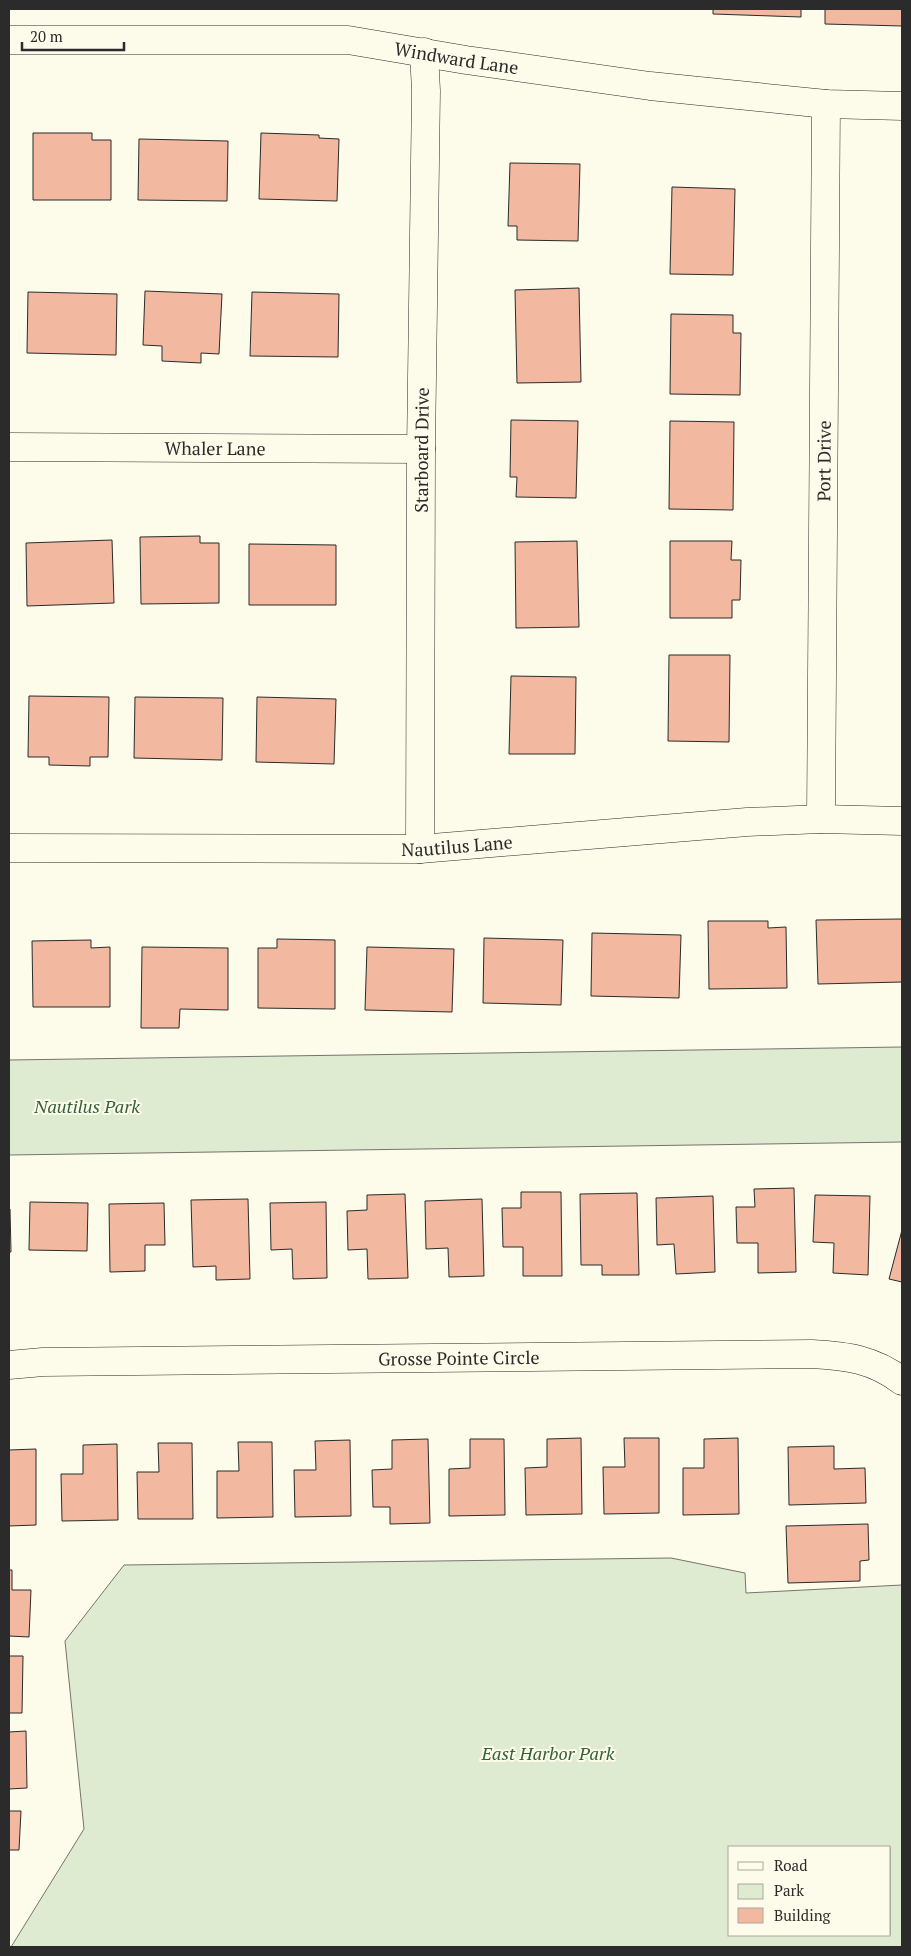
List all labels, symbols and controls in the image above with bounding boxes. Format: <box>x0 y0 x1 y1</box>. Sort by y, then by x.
scale bar <box>22 20 125 52</box>
text: 20 m <box>30 26 63 46</box>
street label: Windward Lane <box>393 36 520 79</box>
street label: Starboard Drive <box>409 387 434 513</box>
street label: Port Drive <box>811 420 836 502</box>
street label: Whaler Lane <box>164 436 266 460</box>
street label: Nautilus Lane <box>401 829 513 861</box>
park label: Nautilus Park <box>33 1094 140 1118</box>
street label: Grosse Pointe Circle <box>378 1345 540 1371</box>
park label: East Harbor Park <box>481 1741 615 1765</box>
legend <box>728 1846 891 1936</box>
text: Road <box>774 1855 807 1875</box>
text: Park <box>774 1880 804 1900</box>
text: Building <box>774 1905 832 1925</box>

